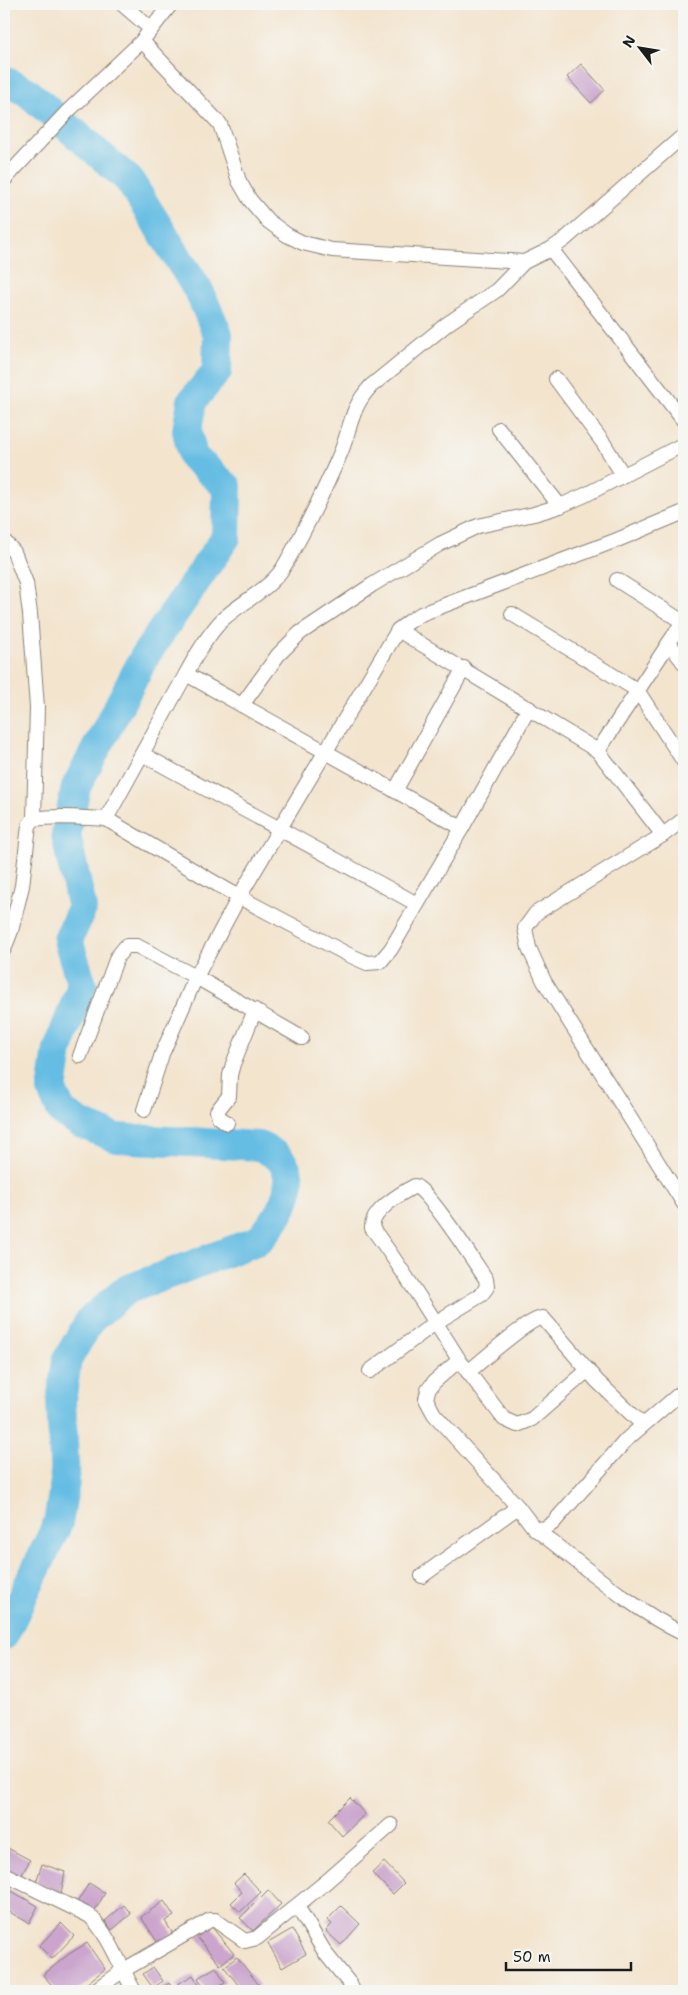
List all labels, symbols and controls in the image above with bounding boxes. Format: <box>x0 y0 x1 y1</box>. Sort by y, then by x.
north arrow <box>616 22 666 72</box>
text: N <box>618 32 639 51</box>
scale bar <box>506 1940 630 1972</box>
text: 50 m <box>513 1947 551 1967</box>

